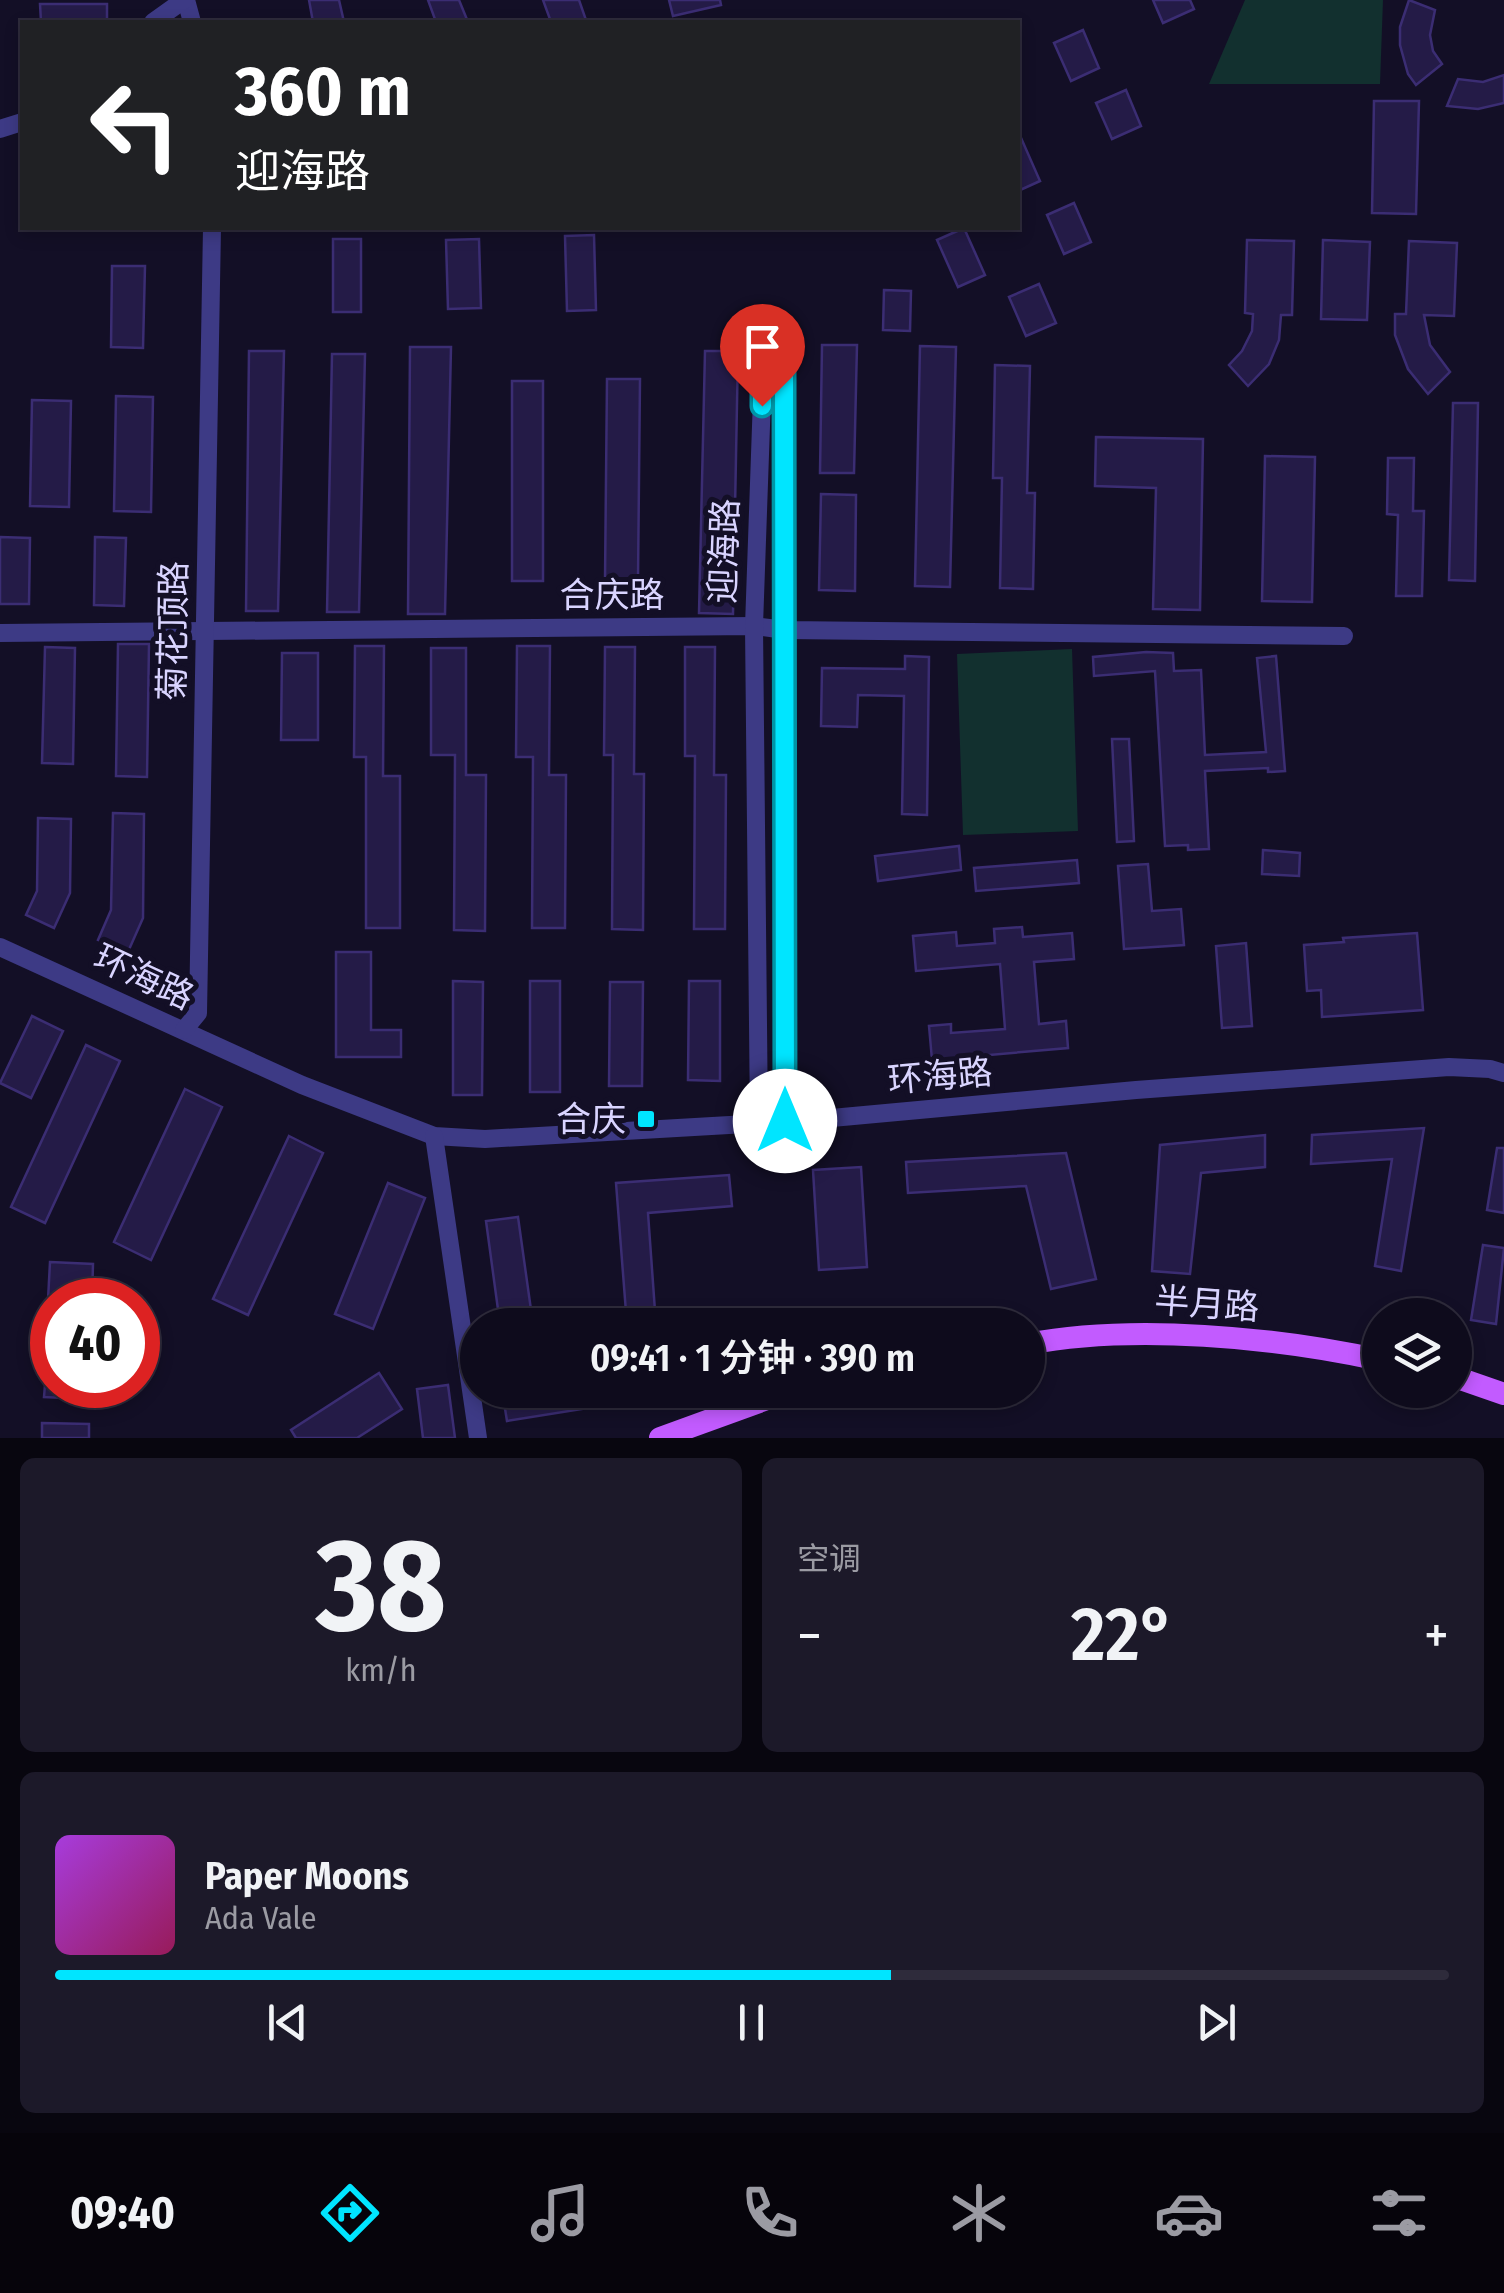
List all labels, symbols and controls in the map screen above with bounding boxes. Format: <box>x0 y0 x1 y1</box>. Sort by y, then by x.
text: 360 m <box>235 50 411 134</box>
icon: left <box>70 60 200 190</box>
text: 迎海路 <box>235 145 370 199</box>
pin <box>720 304 805 407</box>
icon: arrive <box>735 319 790 374</box>
street label: 迎海路 <box>701 498 747 604</box>
street label: 菊花顶路 <box>151 561 195 701</box>
street label: 合庆路 <box>559 574 665 616</box>
street label: 环海路 <box>88 936 200 1018</box>
street label: 环海路 <box>886 1051 994 1101</box>
position arrow <box>733 1069 837 1173</box>
place label: 合庆 <box>556 1098 626 1140</box>
marker: 合庆 <box>635 1108 657 1130</box>
speed limit sign: 40 <box>30 1278 160 1408</box>
street label: 半月路 <box>1153 1279 1261 1329</box>
map controls <box>1362 1298 1472 1408</box>
button: layers <box>1362 1298 1472 1408</box>
text: 09:41 · 1 分钟 · 390 m <box>590 1335 915 1381</box>
text: 38 <box>316 1508 446 1664</box>
text: 空调 <box>797 1540 861 1578</box>
text: 22° <box>1071 1590 1175 1680</box>
text: − <box>797 1603 822 1669</box>
text: + <box>1424 1603 1449 1669</box>
text: km/h <box>345 1651 417 1689</box>
text: Paper Moons <box>205 1853 409 1899</box>
text: Ada Vale <box>205 1899 317 1937</box>
icon: previous <box>260 1995 315 2050</box>
icon: pause <box>724 1995 779 2050</box>
icon: next <box>1189 1995 1244 2050</box>
icon: directions <box>315 2178 385 2248</box>
icon: music <box>525 2178 595 2248</box>
icon: phone <box>735 2178 805 2248</box>
icon: climate <box>944 2178 1014 2248</box>
icon: car <box>1154 2178 1224 2248</box>
icon: filters <box>1364 2178 1434 2248</box>
text: 09:40 <box>70 2186 175 2240</box>

